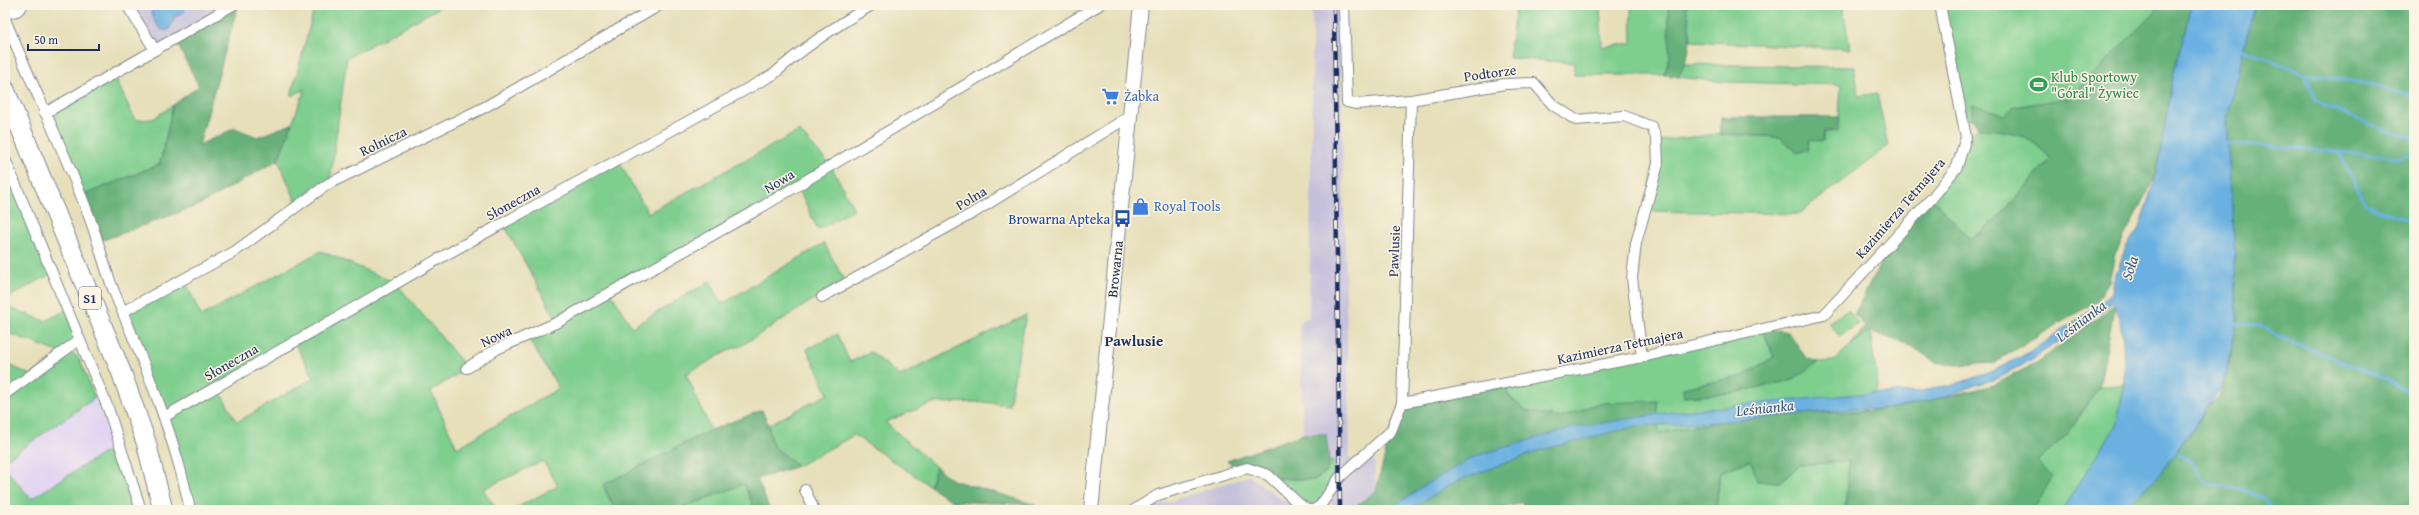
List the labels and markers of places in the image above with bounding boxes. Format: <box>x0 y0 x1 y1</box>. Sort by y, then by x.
place label: Klub Sportowy "Góral" Żywiec <box>2051 67 2139 103</box>
sports icon: Klub Sportowy "Góral" Żywiec <box>2028 75 2048 95</box>
supermarket icon: Żabka <box>1101 86 1121 106</box>
place label: Żabka <box>1124 86 1159 106</box>
shop icon: Royal Tools <box>1131 196 1151 216</box>
place label: Royal Tools <box>1154 196 1221 216</box>
place label: Browarna Apteka <box>1009 209 1110 229</box>
bus stop icon: Browarna Apteka <box>1113 209 1133 229</box>

